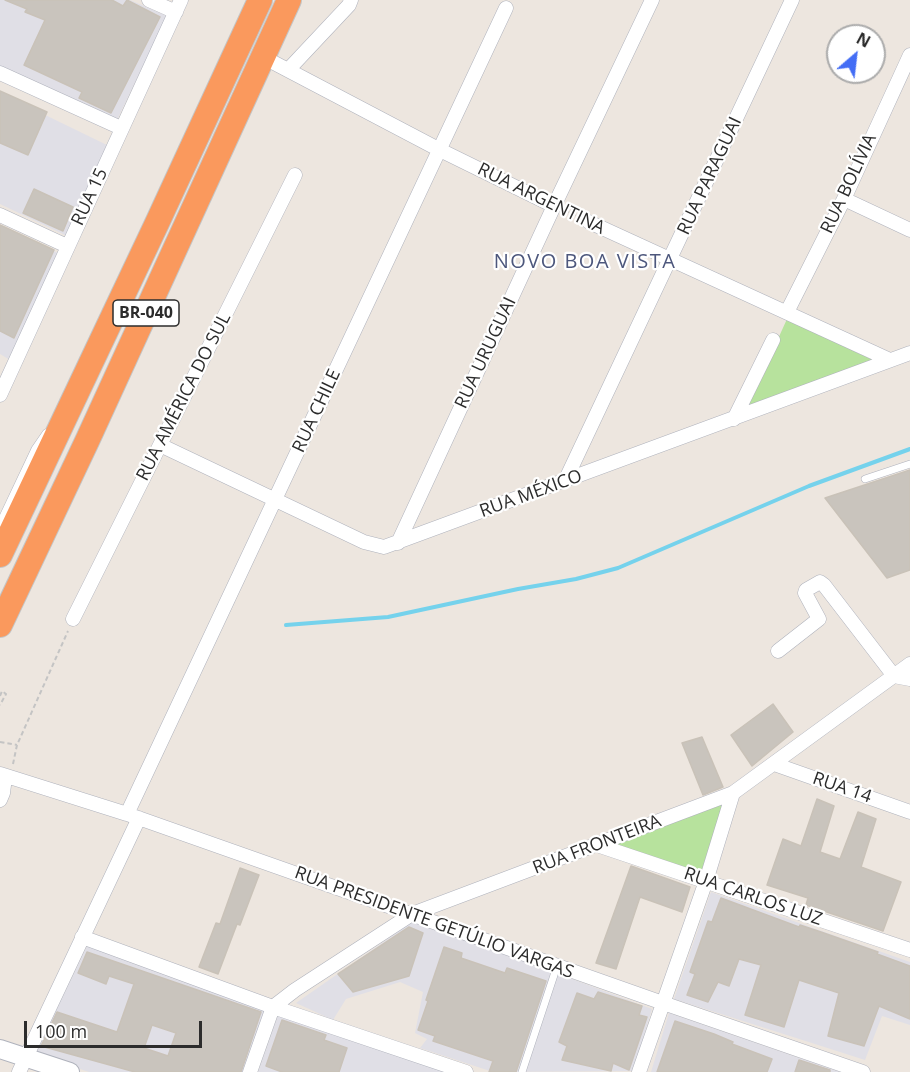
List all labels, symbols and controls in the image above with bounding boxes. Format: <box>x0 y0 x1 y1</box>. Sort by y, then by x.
north arrow <box>826 24 886 84</box>
text: N <box>853 27 874 53</box>
street label: RUA PARAGUAI <box>673 114 747 238</box>
street label: RUA BOLÍVIA <box>817 131 881 237</box>
street label: RUA ARGENTINA <box>474 159 608 239</box>
street label: RUA 15 <box>67 165 113 229</box>
district label: NOVO BOA VISTA <box>494 250 676 274</box>
street label: RUA URUGUAI <box>451 294 521 412</box>
road number: BR-040 <box>113 300 179 326</box>
street label: RUA AMÉRICA DO SUL <box>132 309 236 485</box>
street label: RUA CHILE <box>288 366 346 456</box>
street label: RUA MÉXICO <box>477 466 585 522</box>
street label: RUA 14 <box>810 768 874 808</box>
street label: RUA FRONTEIRA <box>530 811 664 879</box>
street label: RUA PRESIDENTE GETÚLIO VARGAS <box>292 862 576 984</box>
street label: RUA CARLOS LUZ <box>681 863 825 931</box>
scale bar <box>27 1009 206 1047</box>
text: 100 m <box>35 1019 87 1043</box>

